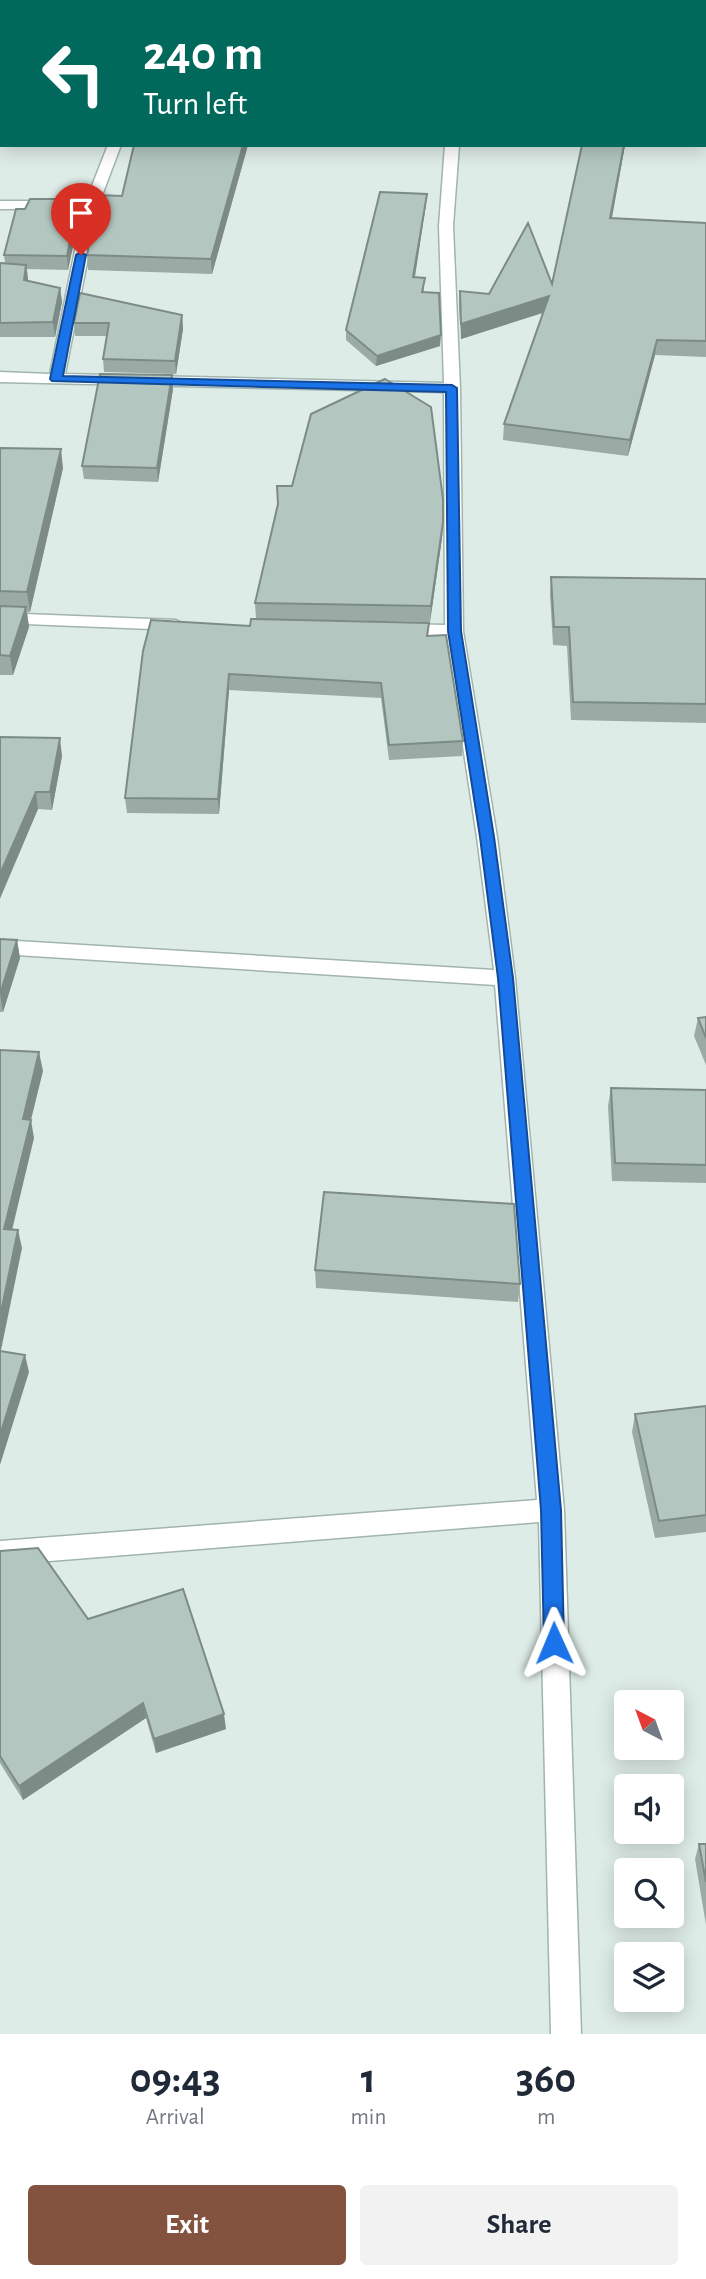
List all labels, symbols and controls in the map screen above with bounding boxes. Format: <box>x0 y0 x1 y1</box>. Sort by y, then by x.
icon: left <box>28 28 119 119</box>
text: 240 m <box>143 30 263 79</box>
text: Turn left <box>143 88 247 120</box>
pin <box>51 183 111 255</box>
icon: arrive <box>62 194 100 232</box>
position arrow <box>517 1606 591 1680</box>
north arrow <box>614 1690 684 1760</box>
map controls <box>614 1690 684 2012</box>
button: sound <box>614 1774 684 1844</box>
button: search <box>614 1858 684 1928</box>
button: layers <box>614 1942 684 2012</box>
text: 09:43 <box>130 2058 221 2100</box>
text: 1 <box>361 2058 376 2100</box>
text: 360 <box>516 2058 576 2100</box>
text: Arrival <box>146 2106 205 2129</box>
text: min <box>350 2106 386 2129</box>
text: m <box>537 2106 555 2129</box>
button: Exit <box>28 2185 346 2265</box>
button: Share <box>360 2185 678 2265</box>

